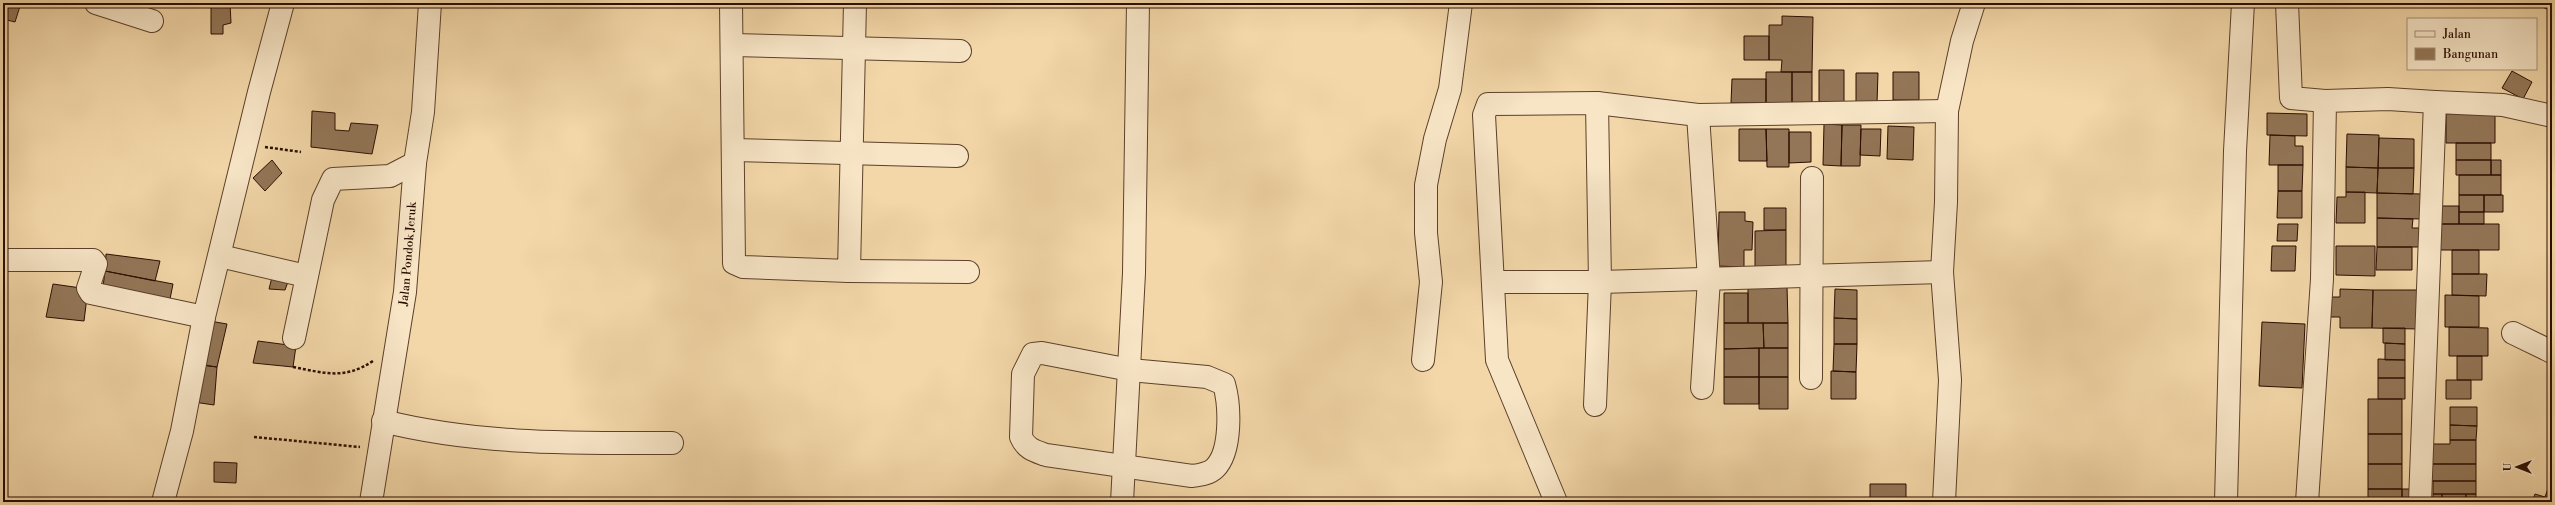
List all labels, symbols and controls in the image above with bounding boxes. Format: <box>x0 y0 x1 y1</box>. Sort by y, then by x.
legend <box>2407 18 2537 70</box>
text: Jalan <box>2442 27 2471 42</box>
text: Bangunan <box>2442 47 2498 62</box>
street label: Jalan Pondok Jeruk <box>396 201 420 308</box>
north arrow <box>2497 447 2537 487</box>
text: U <box>2501 462 2515 471</box>

